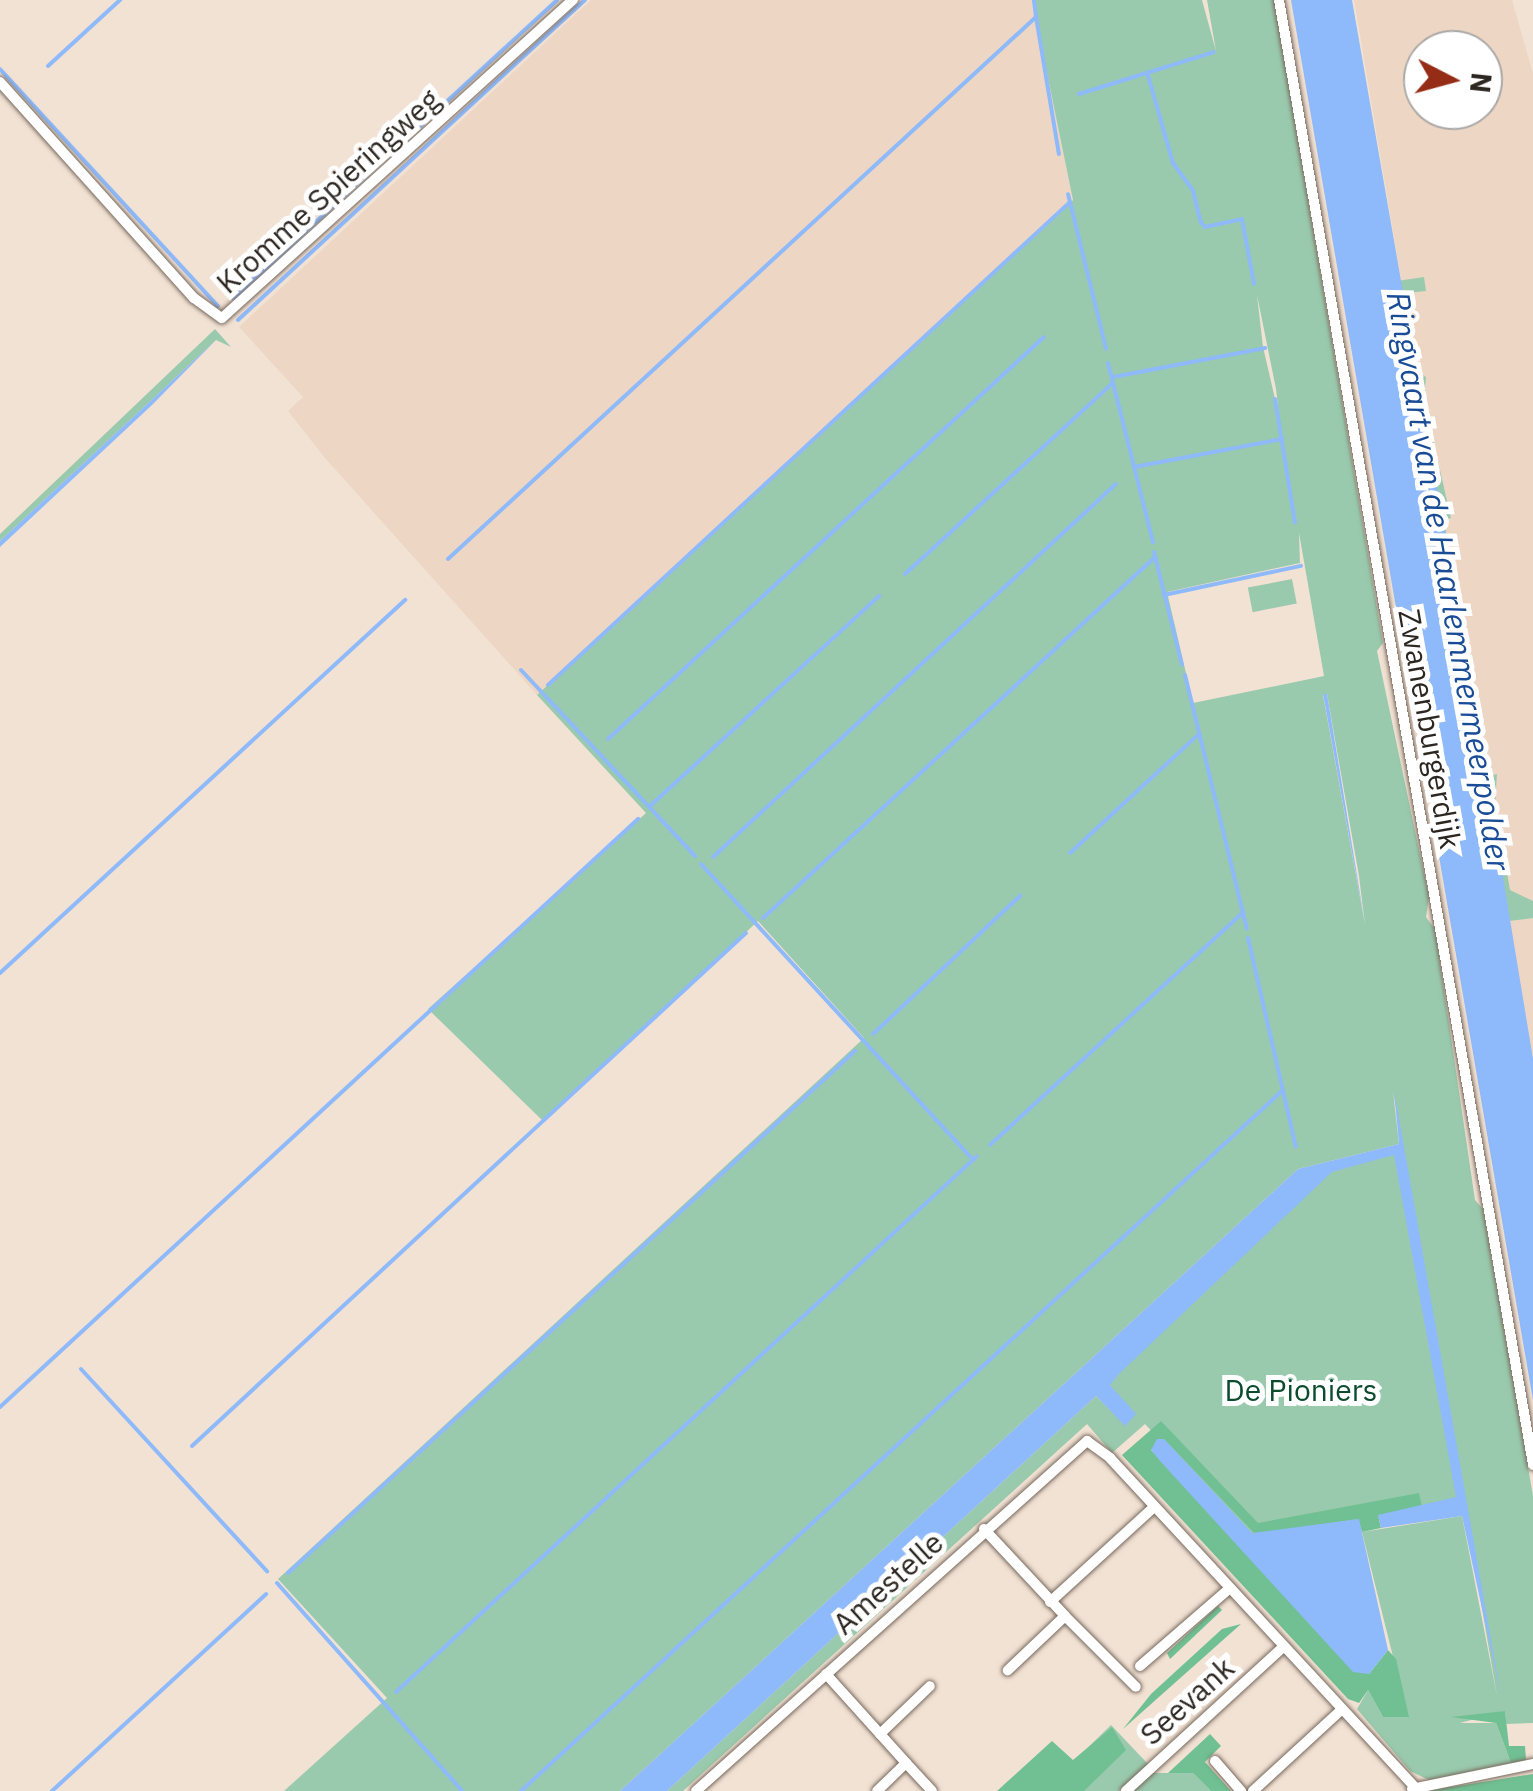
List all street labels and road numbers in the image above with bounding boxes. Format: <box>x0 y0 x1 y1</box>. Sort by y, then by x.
street label: Kromme Spieringweg <box>209 81 447 301</box>
street label: Zwanenburgerdijk <box>1391 606 1469 852</box>
street label: Amestelle <box>825 1524 951 1642</box>
street label: Seevank <box>1133 1650 1241 1752</box>

